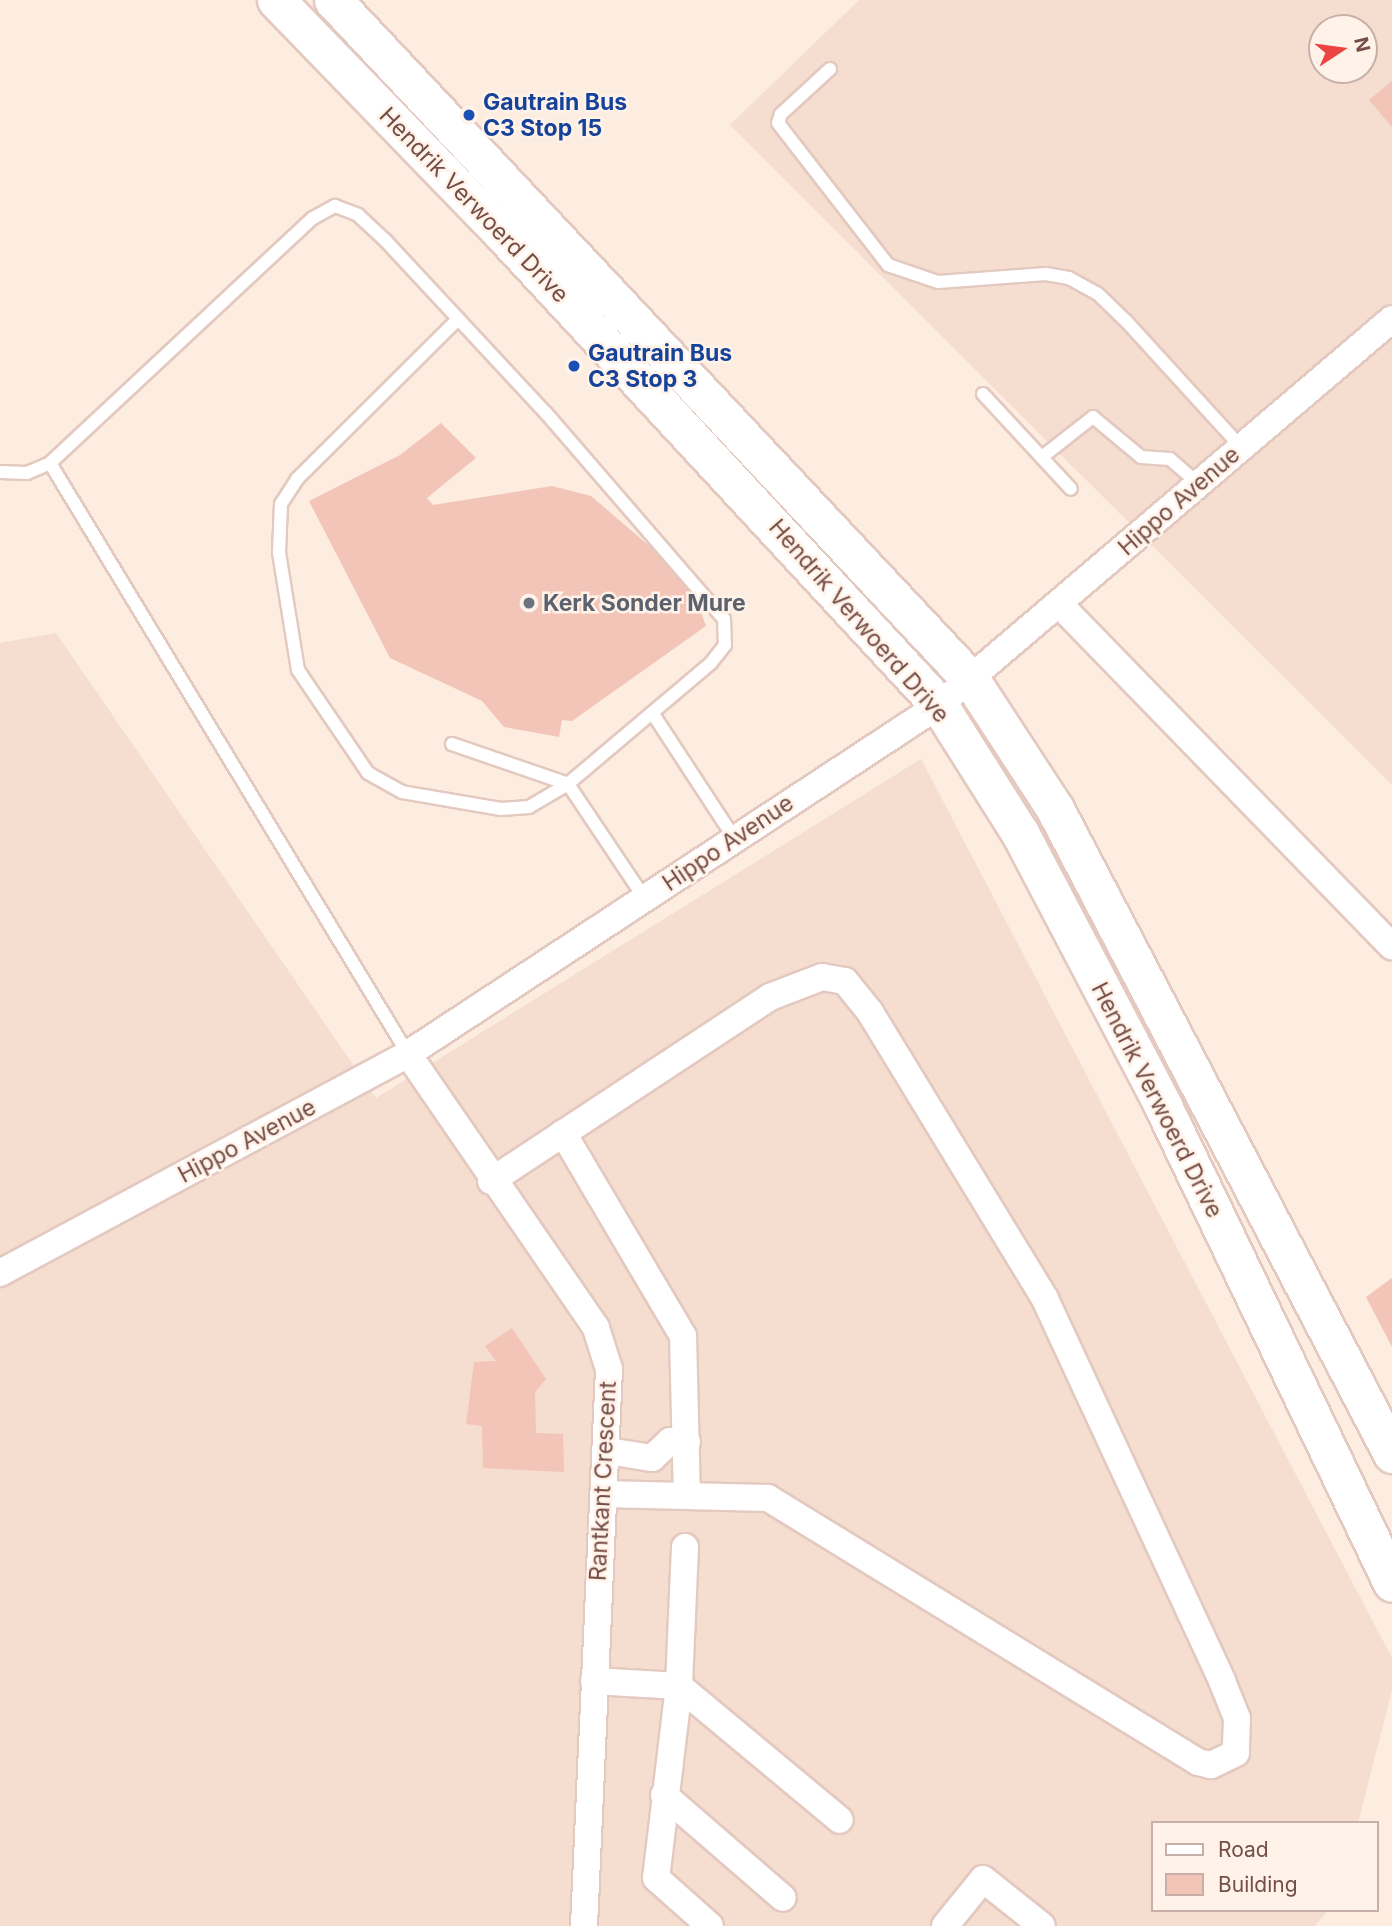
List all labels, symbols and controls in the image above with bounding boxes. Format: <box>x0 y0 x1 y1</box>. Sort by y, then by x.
north arrow <box>1308 14 1378 84</box>
text: N <box>1349 35 1375 54</box>
place label: Gautrain Bus C3 Stop 15 <box>483 88 627 142</box>
street label: Hendrik Verwoerd Drive <box>374 102 574 308</box>
marker: Gautrain Bus C3 Stop 15 <box>461 107 477 123</box>
place label: Gautrain Bus C3 Stop 3 <box>588 339 732 393</box>
marker: Gautrain Bus C3 Stop 3 <box>566 358 582 374</box>
street label: Hippo Avenue <box>1113 441 1245 561</box>
street label: Hendrik Verwoerd Drive <box>763 514 955 728</box>
place label: Kerk Sonder Mure <box>543 589 746 617</box>
marker: Kerk Sonder Mure <box>521 595 537 611</box>
street label: Hippo Avenue <box>657 789 799 897</box>
street label: Hendrik Verwoerd Drive <box>1086 978 1228 1222</box>
street label: Hippo Avenue <box>173 1093 321 1189</box>
street label: Rantkant Crescent <box>584 1380 622 1582</box>
legend <box>1150 1821 1378 1912</box>
text: Road <box>1218 1837 1269 1862</box>
text: Building <box>1218 1872 1298 1897</box>

